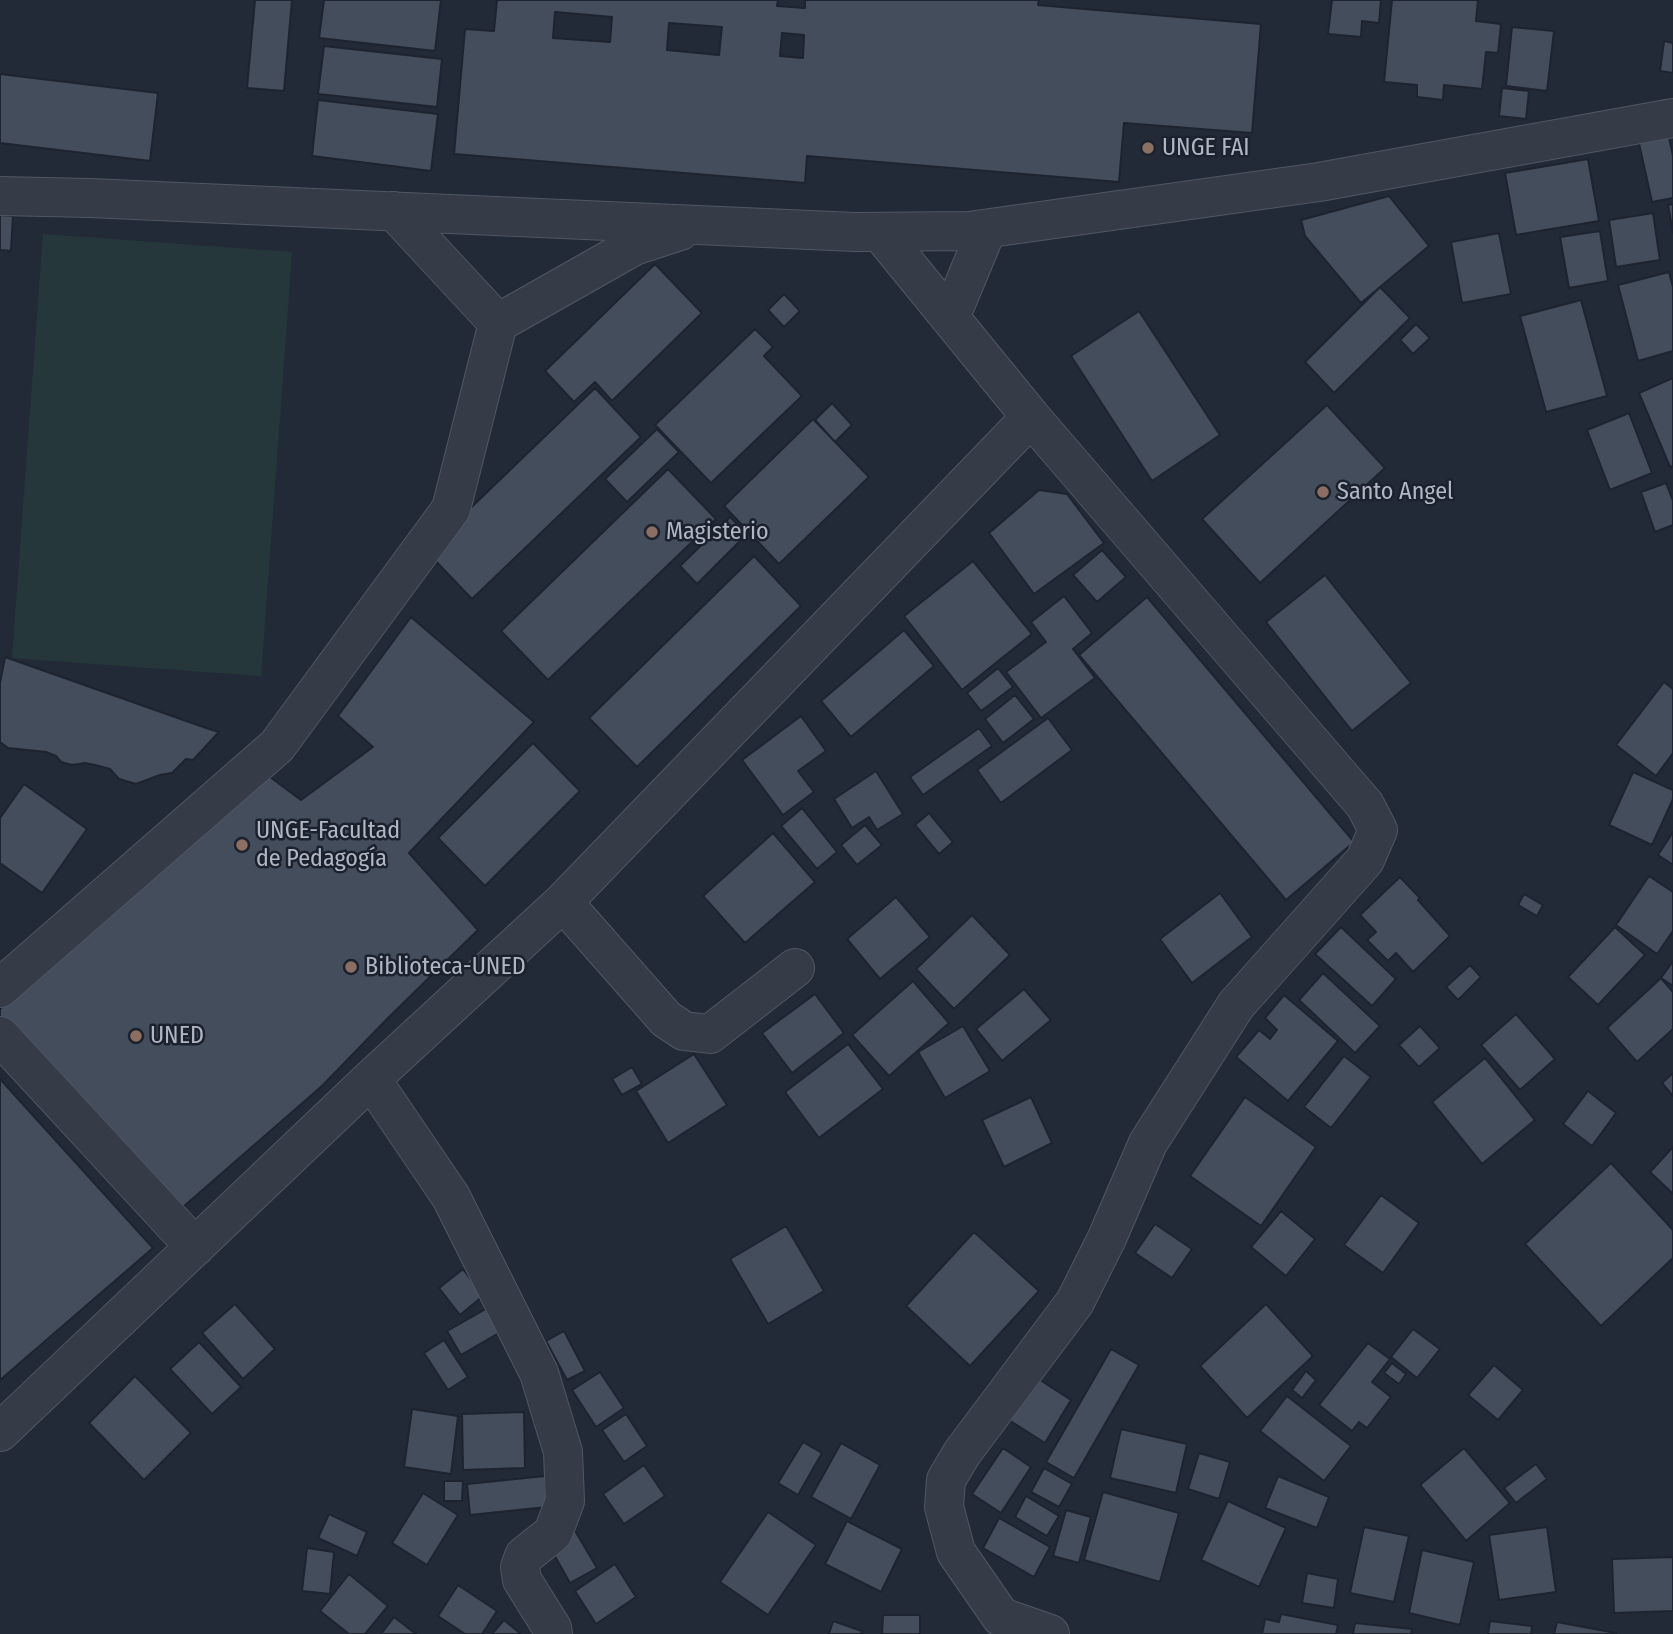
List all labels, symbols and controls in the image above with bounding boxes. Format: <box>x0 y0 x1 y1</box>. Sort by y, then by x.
place label: UNGE FAI <box>1162 134 1250 162</box>
marker: UNGE FAI <box>1140 140 1156 156</box>
place label: Santo Angel <box>1337 478 1453 506</box>
marker: Santo Angel <box>1315 484 1331 500</box>
place label: Magisterio <box>666 518 769 546</box>
marker: Magisterio <box>644 524 660 540</box>
place label: UNGE-Facultad de Pedagogía <box>256 817 400 873</box>
marker: UNGE-Facultad de Pedagogía <box>234 837 250 853</box>
place label: Biblioteca-UNED <box>365 953 526 981</box>
marker: Biblioteca-UNED <box>343 959 359 975</box>
place label: UNED <box>150 1022 204 1050</box>
marker: UNED <box>128 1028 144 1044</box>

